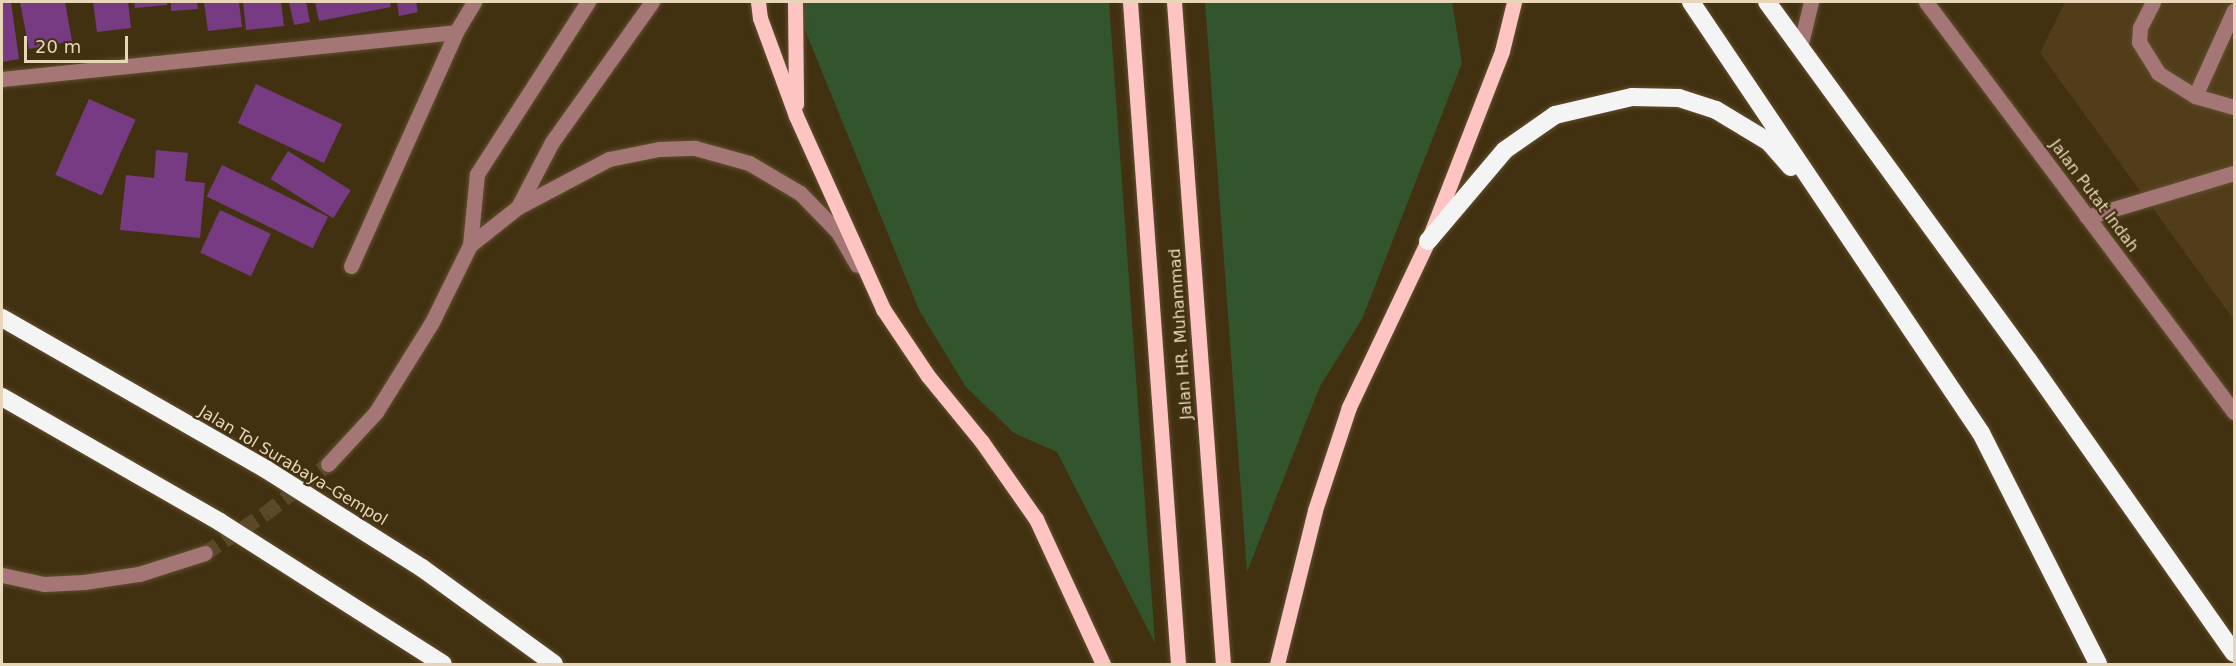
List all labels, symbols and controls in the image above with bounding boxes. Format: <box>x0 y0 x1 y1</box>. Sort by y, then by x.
scale bar <box>27 24 130 62</box>
text: 20 m <box>35 36 81 57</box>
street label: Jalan Putat Indah <box>2045 136 2143 256</box>
street label: Jalan HR. Muhammad <box>1165 248 1197 420</box>
street label: Jalan Tol Surabaya–Gempol <box>195 402 391 530</box>

